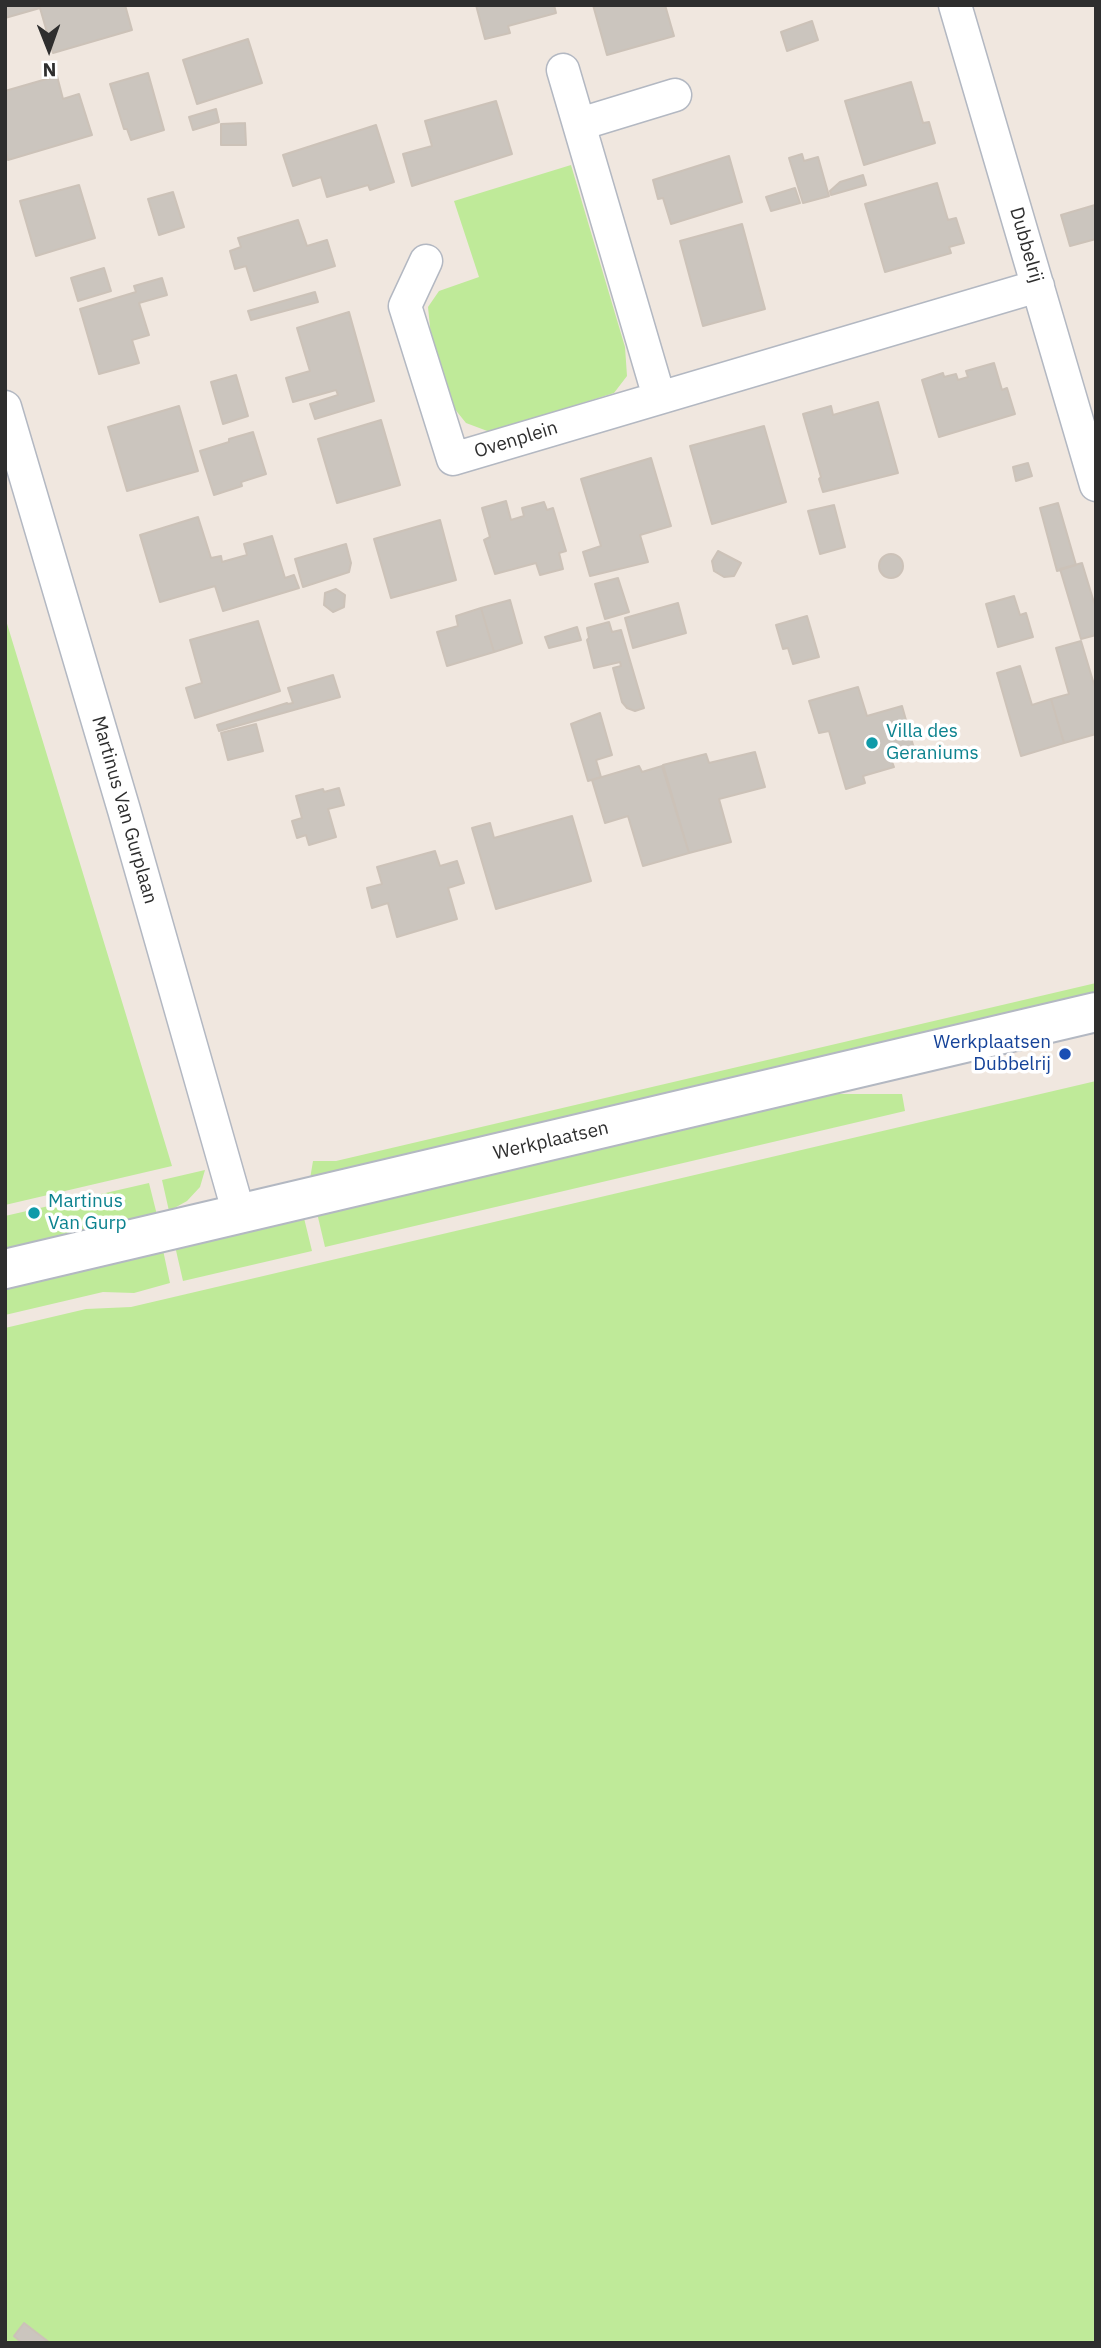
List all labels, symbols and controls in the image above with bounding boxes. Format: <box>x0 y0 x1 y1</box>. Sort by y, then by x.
north arrow <box>14 14 84 84</box>
text: N <box>42 58 56 82</box>
street label: Dubbelrij <box>1004 205 1048 285</box>
street label: Ovenplein <box>472 417 560 463</box>
street label: Martinus Van Gurplaan <box>86 714 162 906</box>
place label: Villa des Geraniums <box>886 721 979 765</box>
marker: Villa des Geraniums <box>864 735 880 751</box>
place label: Werkplaatsen Dubbelrij <box>933 1032 1051 1076</box>
marker: Werkplaatsen Dubbelrij <box>1057 1046 1073 1062</box>
street label: Werkplaatsen <box>491 1117 611 1165</box>
place label: Martinus Van Gurp <box>48 1191 126 1235</box>
marker: Martinus Van Gurp <box>26 1205 42 1221</box>

